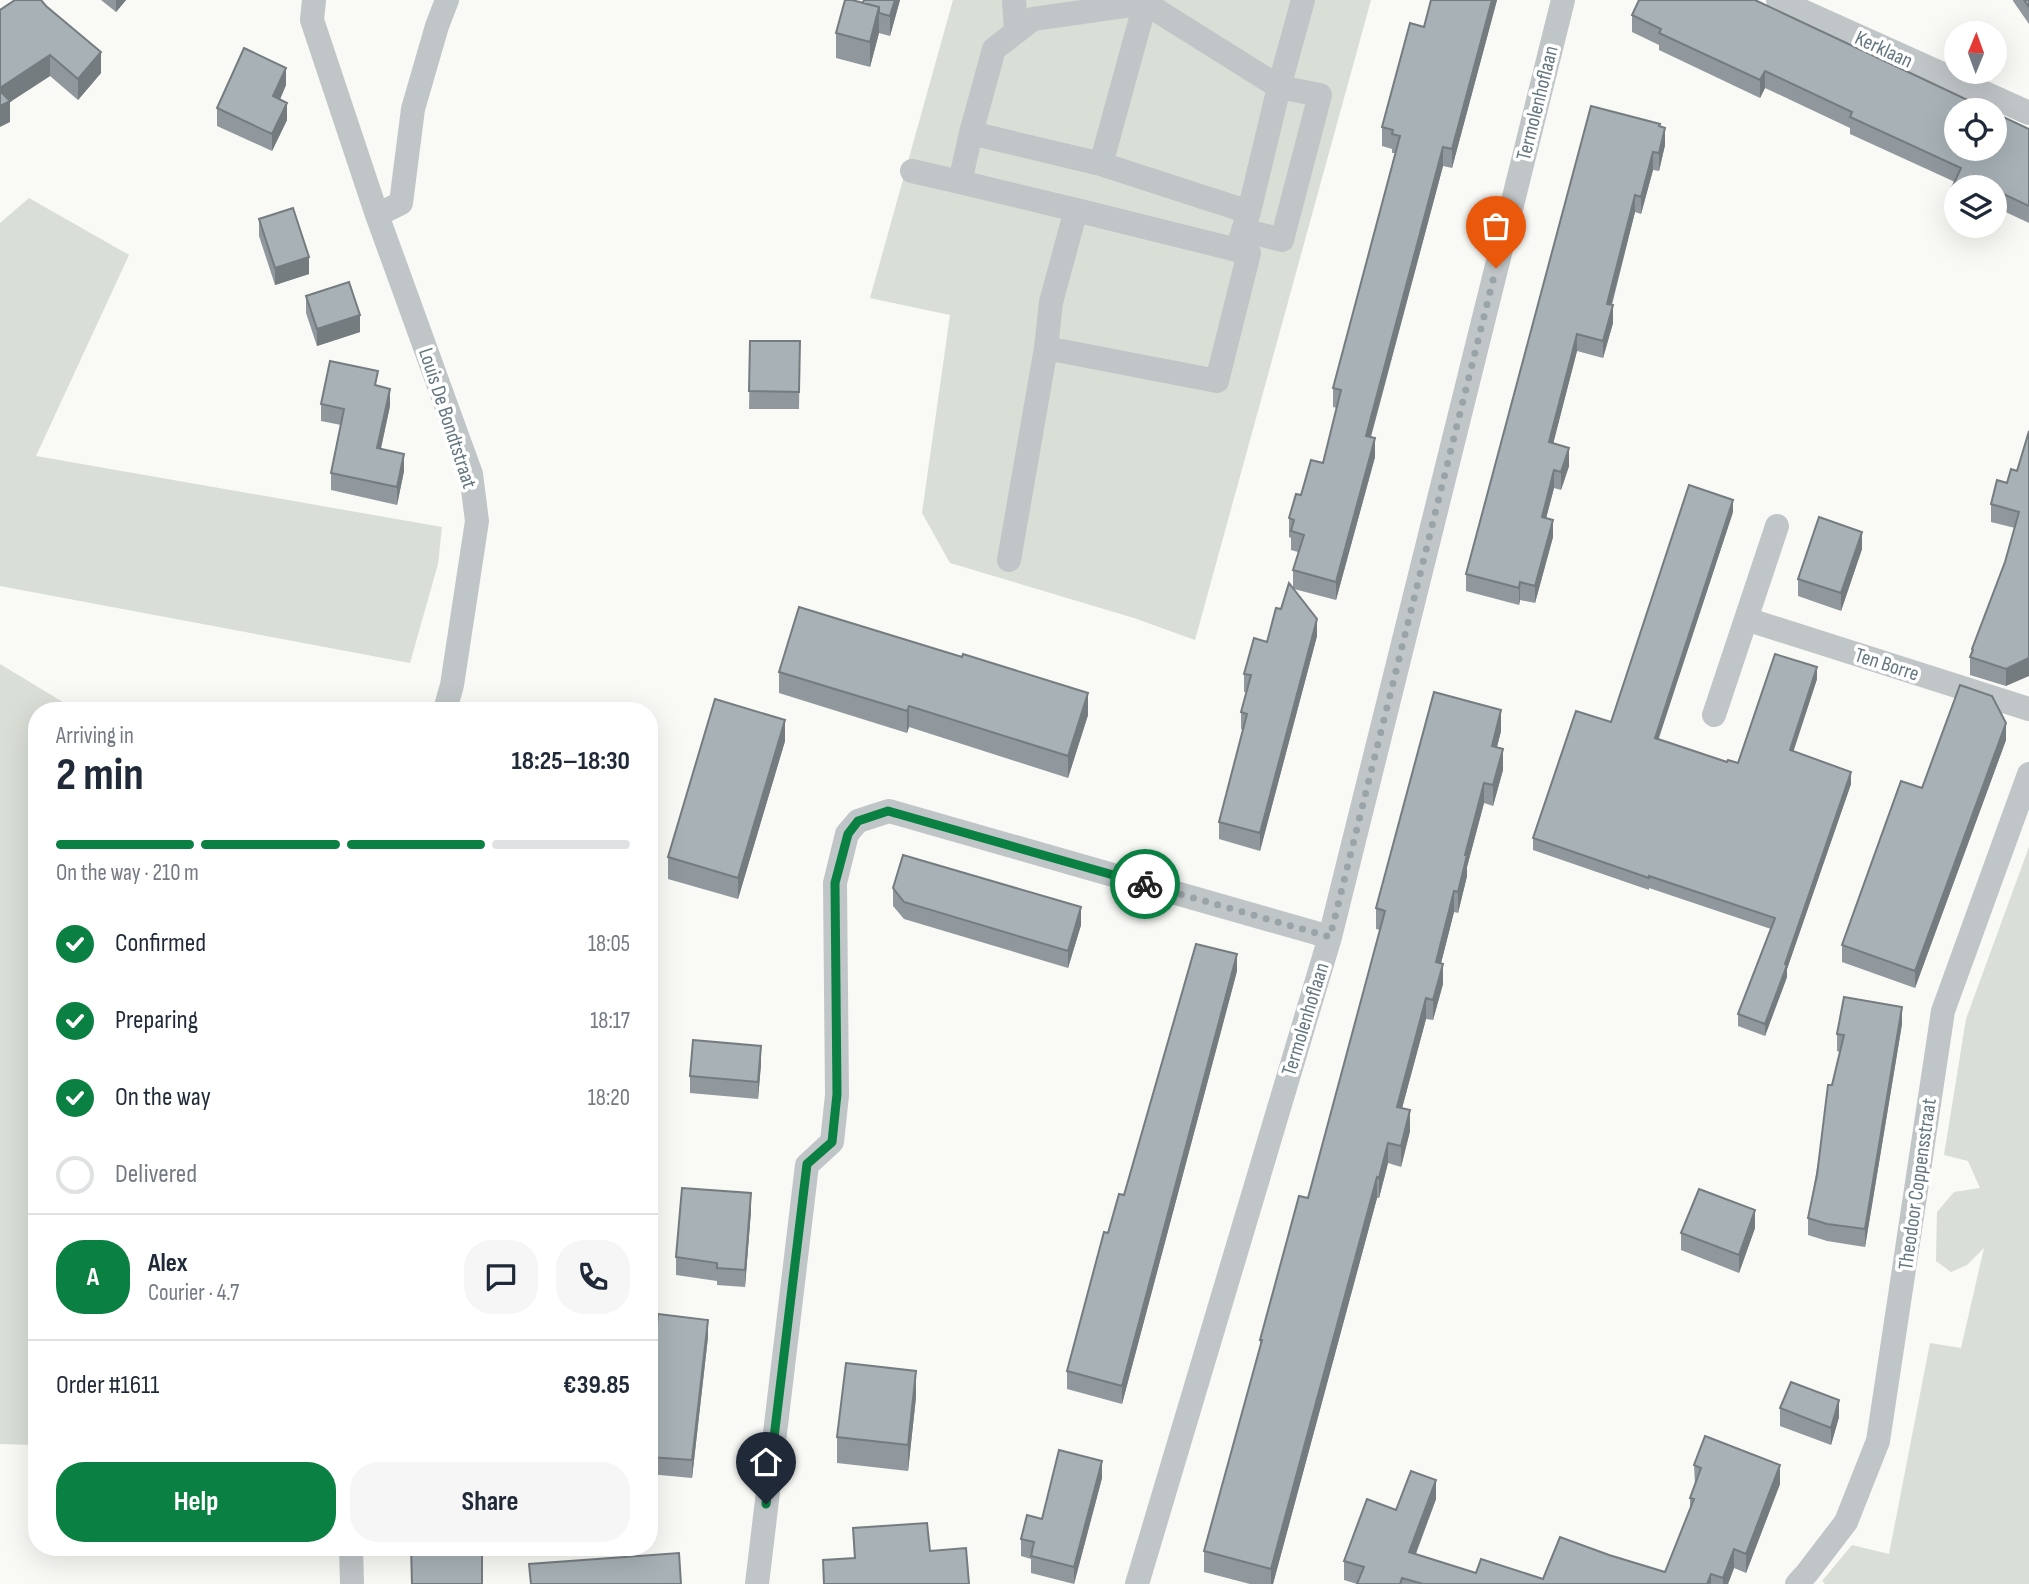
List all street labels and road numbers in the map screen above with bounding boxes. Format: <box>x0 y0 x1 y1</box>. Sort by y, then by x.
street label: Kerklaan <box>1851 25 1917 74</box>
street label: Termolenhoflaan <box>1511 43 1564 163</box>
street label: Louis De Bondtstraat <box>413 345 482 492</box>
street label: Ten Borre <box>1852 642 1922 687</box>
street label: Termolenhoflaan <box>1276 959 1335 1079</box>
street label: Theodoor Coppensstraat <box>1893 1097 1942 1272</box>

